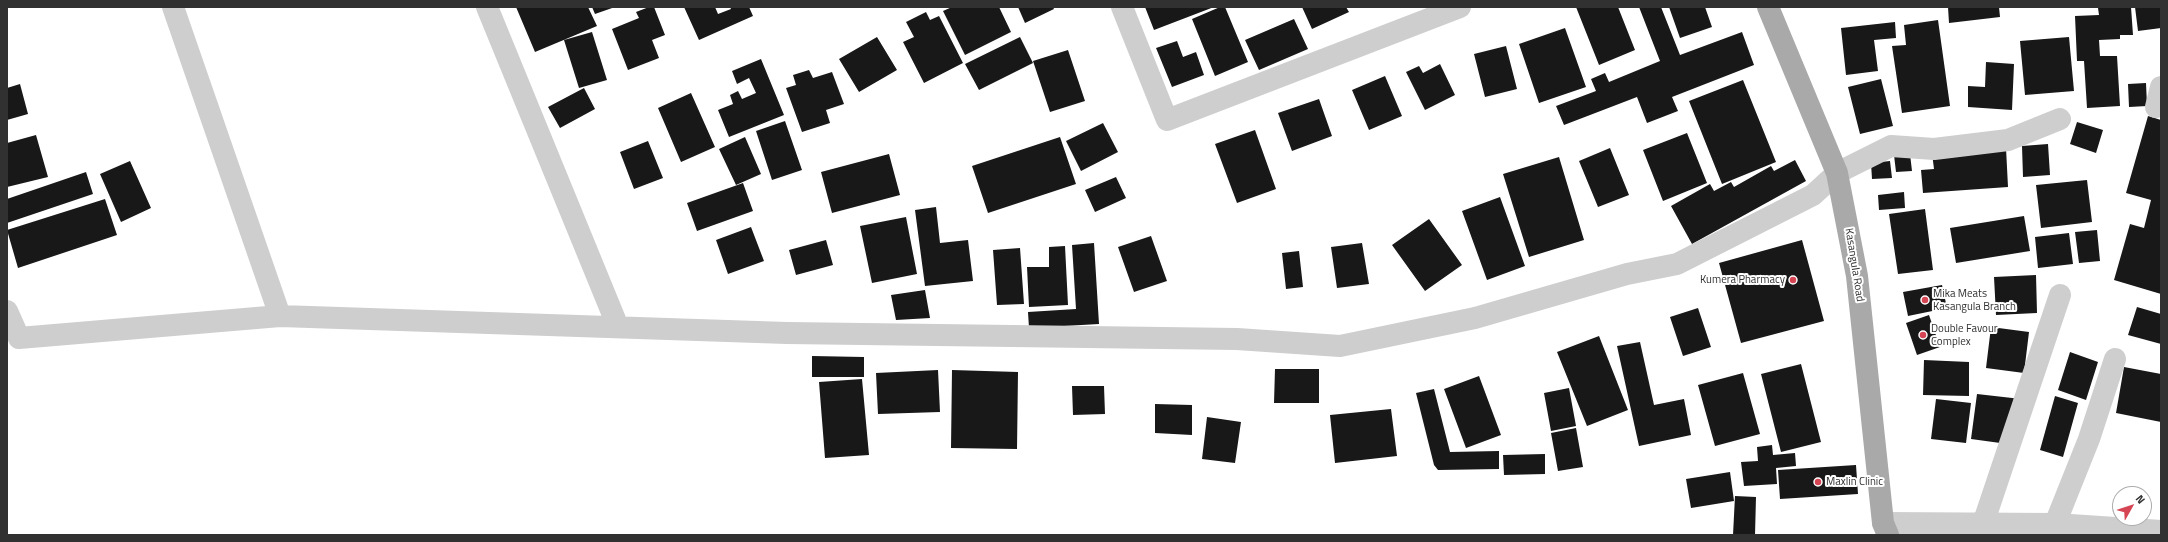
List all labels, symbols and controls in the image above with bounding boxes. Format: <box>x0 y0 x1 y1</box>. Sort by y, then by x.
street label: Kasangula Road <box>1842 227 1866 303</box>
place label: Kumera Pharmacy <box>1700 273 1785 287</box>
marker: Kumera Pharmacy <box>1788 275 1798 285</box>
place label: Mika Meats Kasangula Branch <box>1933 287 2016 313</box>
marker: Mika Meats Kasangula Branch <box>1920 295 1930 305</box>
place label: Double Favour Complex <box>1931 322 1998 348</box>
marker: Double Favour Complex <box>1918 330 1928 340</box>
place label: Maxlin Clinic <box>1826 475 1883 489</box>
marker: Maxlin Clinic <box>1813 477 1823 487</box>
north arrow <box>2112 486 2152 526</box>
text: N <box>2132 491 2149 507</box>

